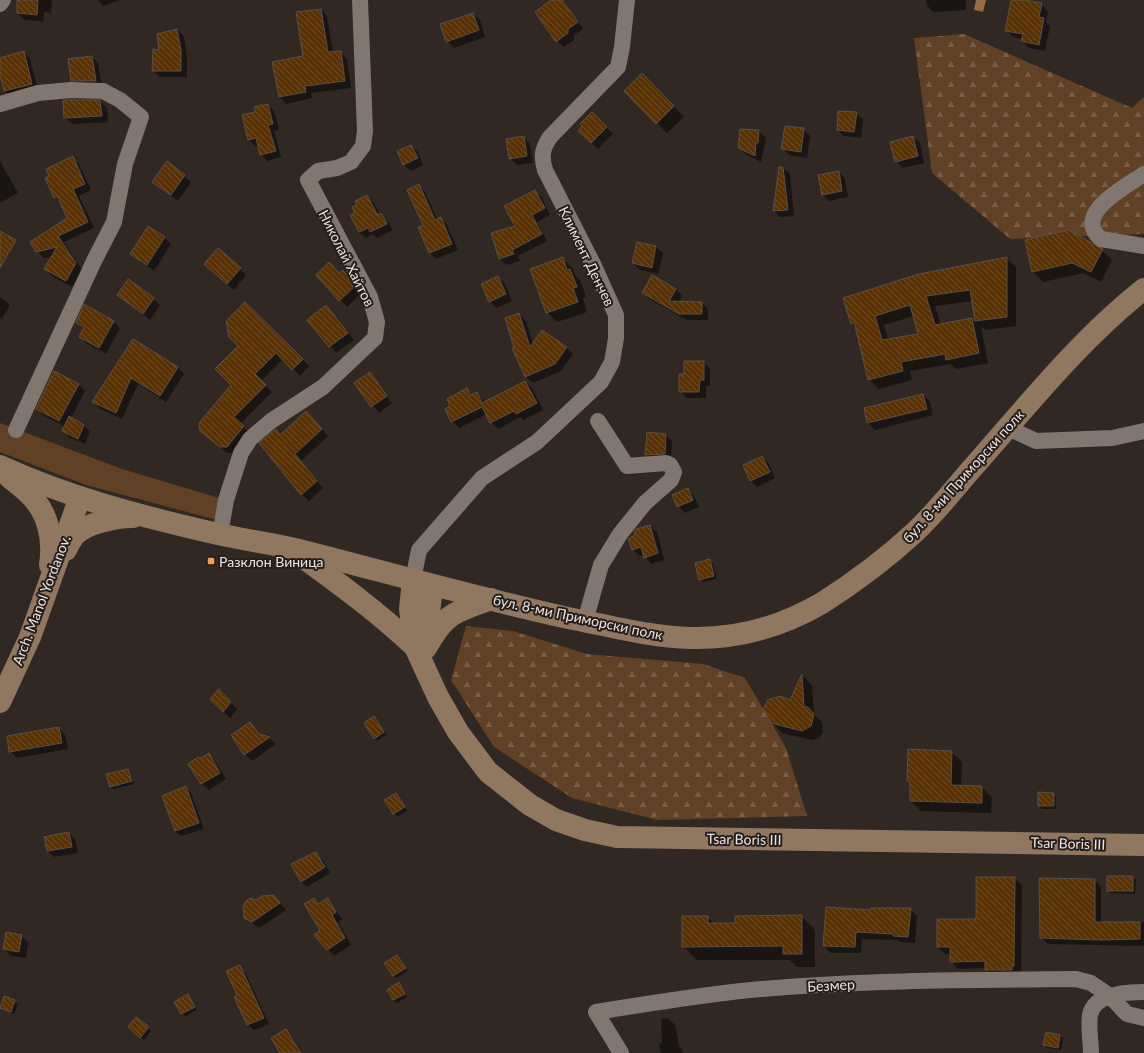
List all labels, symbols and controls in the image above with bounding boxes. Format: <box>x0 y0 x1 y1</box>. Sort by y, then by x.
street label: Климент Денчев <box>555 203 619 309</box>
street label: Николай Хайтов <box>315 207 379 309</box>
street label: бул. 8-ми Приморски полк <box>899 406 1028 546</box>
street label: Arch. Manol Yordanov. <box>8 533 74 667</box>
place label: Разклон Виница <box>219 553 324 570</box>
marker: Разклон Виница <box>206 556 216 566</box>
street label: бул. 8-ми Приморски полк <box>492 591 665 643</box>
street label: Tsar Boris III <box>706 830 782 848</box>
street label: Tsar Boris III <box>1030 833 1106 853</box>
street label: Безмер <box>807 975 855 995</box>

